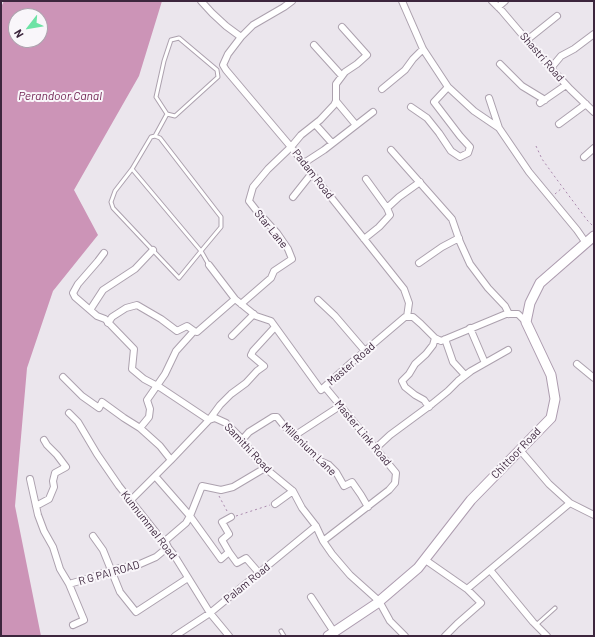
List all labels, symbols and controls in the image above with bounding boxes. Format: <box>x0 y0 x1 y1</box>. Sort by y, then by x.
north arrow <box>8 8 48 48</box>
text: N <box>11 27 26 40</box>
street label: Shastri Road <box>517 30 567 84</box>
water label: Perandoor Canal <box>18 89 102 103</box>
street label: Padam Road <box>290 147 336 201</box>
street label: Star Lane <box>251 207 291 251</box>
street label: Master Road <box>324 340 378 388</box>
street label: Master Link Road <box>332 397 394 469</box>
street label: Samithi Road <box>222 420 274 476</box>
street label: Millenium Lane <box>279 420 339 478</box>
street label: Chittoor Road <box>488 425 544 481</box>
street label: Kunnummel Road <box>118 488 180 562</box>
street label: R G PAI ROAD <box>77 558 141 588</box>
street label: Palam Road <box>221 560 273 606</box>

